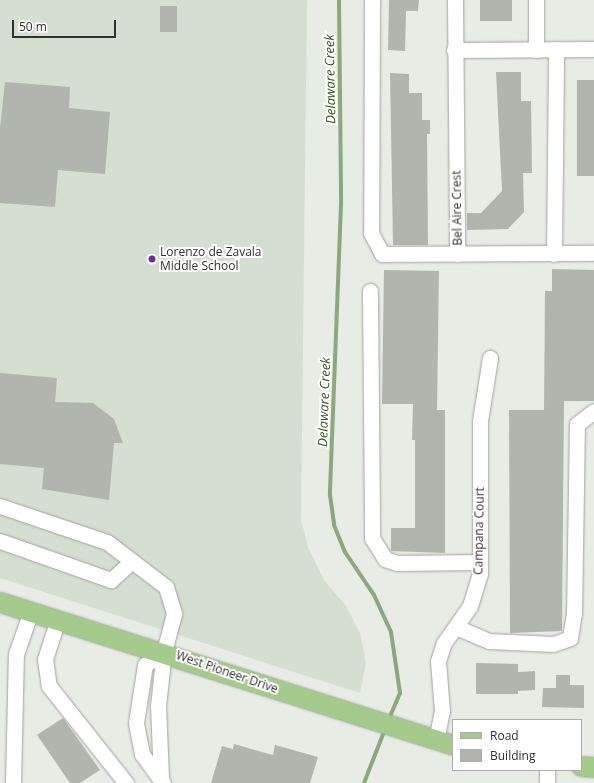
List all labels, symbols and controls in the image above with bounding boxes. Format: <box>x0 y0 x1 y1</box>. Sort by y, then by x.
scale bar <box>14 12 118 38</box>
text: 50 m <box>19 18 47 35</box>
water label: Delaware Creek <box>321 34 339 124</box>
street label: Bel Aire Crest <box>449 170 465 246</box>
place label: Lorenzo de Zavala Middle School <box>160 245 262 273</box>
marker: Lorenzo de Zavala Middle School <box>147 254 157 264</box>
water label: Delaware Creek <box>315 357 333 447</box>
street label: Campana Court <box>471 487 487 575</box>
street label: West Pioneer Drive <box>174 648 280 696</box>
legend <box>452 719 582 771</box>
text: Road <box>490 727 519 744</box>
text: Building <box>490 747 535 764</box>

